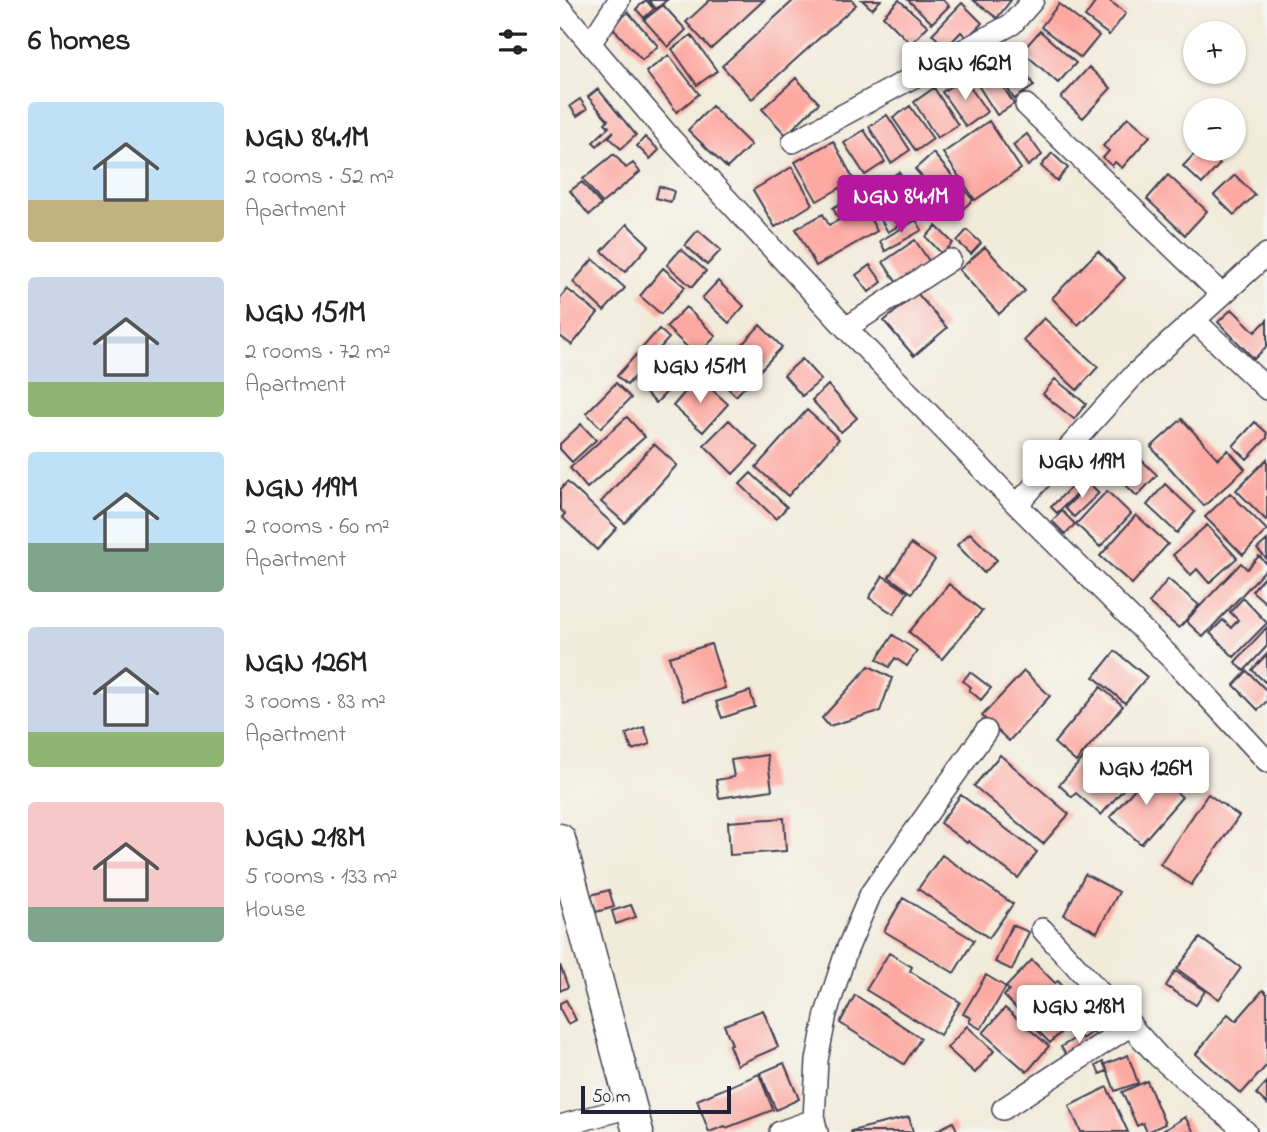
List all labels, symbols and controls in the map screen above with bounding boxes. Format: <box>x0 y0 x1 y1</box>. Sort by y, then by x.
text: 6 homes <box>28 20 131 64</box>
map controls <box>1183 21 1246 161</box>
button: + <box>1183 21 1246 84</box>
icon: filters <box>494 23 532 61</box>
pin: NGN 162M <box>893 42 1037 102</box>
text: NGN 162M <box>918 48 1012 81</box>
button: − <box>1183 98 1246 161</box>
text: NGN 84.1M <box>245 117 369 161</box>
icon: home <box>84 130 168 214</box>
text: 2 rooms · 52 m² <box>245 161 394 194</box>
pin: NGN 84.1M <box>821 176 981 235</box>
text: NGN 84.1M <box>853 181 949 214</box>
text: Apartment <box>245 194 346 227</box>
text: NGN 151M <box>245 292 366 336</box>
icon: home <box>84 305 168 389</box>
text: 2 rooms · 72 m² <box>245 336 391 369</box>
pin: NGN 151M <box>628 346 772 405</box>
text: NGN 151M <box>654 351 746 384</box>
text: Apartment <box>245 369 346 402</box>
pin: NGN 119M <box>1010 440 1154 500</box>
text: NGN 119M <box>1039 446 1125 479</box>
text: NGN 119M <box>245 467 358 511</box>
icon: home <box>84 480 168 564</box>
text: 2 rooms · 60 m² <box>245 511 390 544</box>
text: Apartment <box>245 544 346 577</box>
text: NGN 126M <box>245 642 368 686</box>
icon: home <box>84 655 168 739</box>
text: 3 rooms · 83 m² <box>245 686 386 719</box>
text: Apartment <box>245 719 346 752</box>
pin: NGN 126M <box>1074 748 1218 807</box>
text: NGN 126M <box>1099 753 1193 786</box>
text: NGN 218M <box>245 817 366 861</box>
icon: home <box>84 830 168 914</box>
text: 5 rooms · 133 m² <box>245 861 398 894</box>
text: House <box>245 894 305 927</box>
pin: NGN 218M <box>1007 986 1151 1045</box>
text: NGN 218M <box>1033 991 1125 1024</box>
scale bar <box>581 1083 732 1115</box>
text: 50 m <box>592 1084 631 1111</box>

